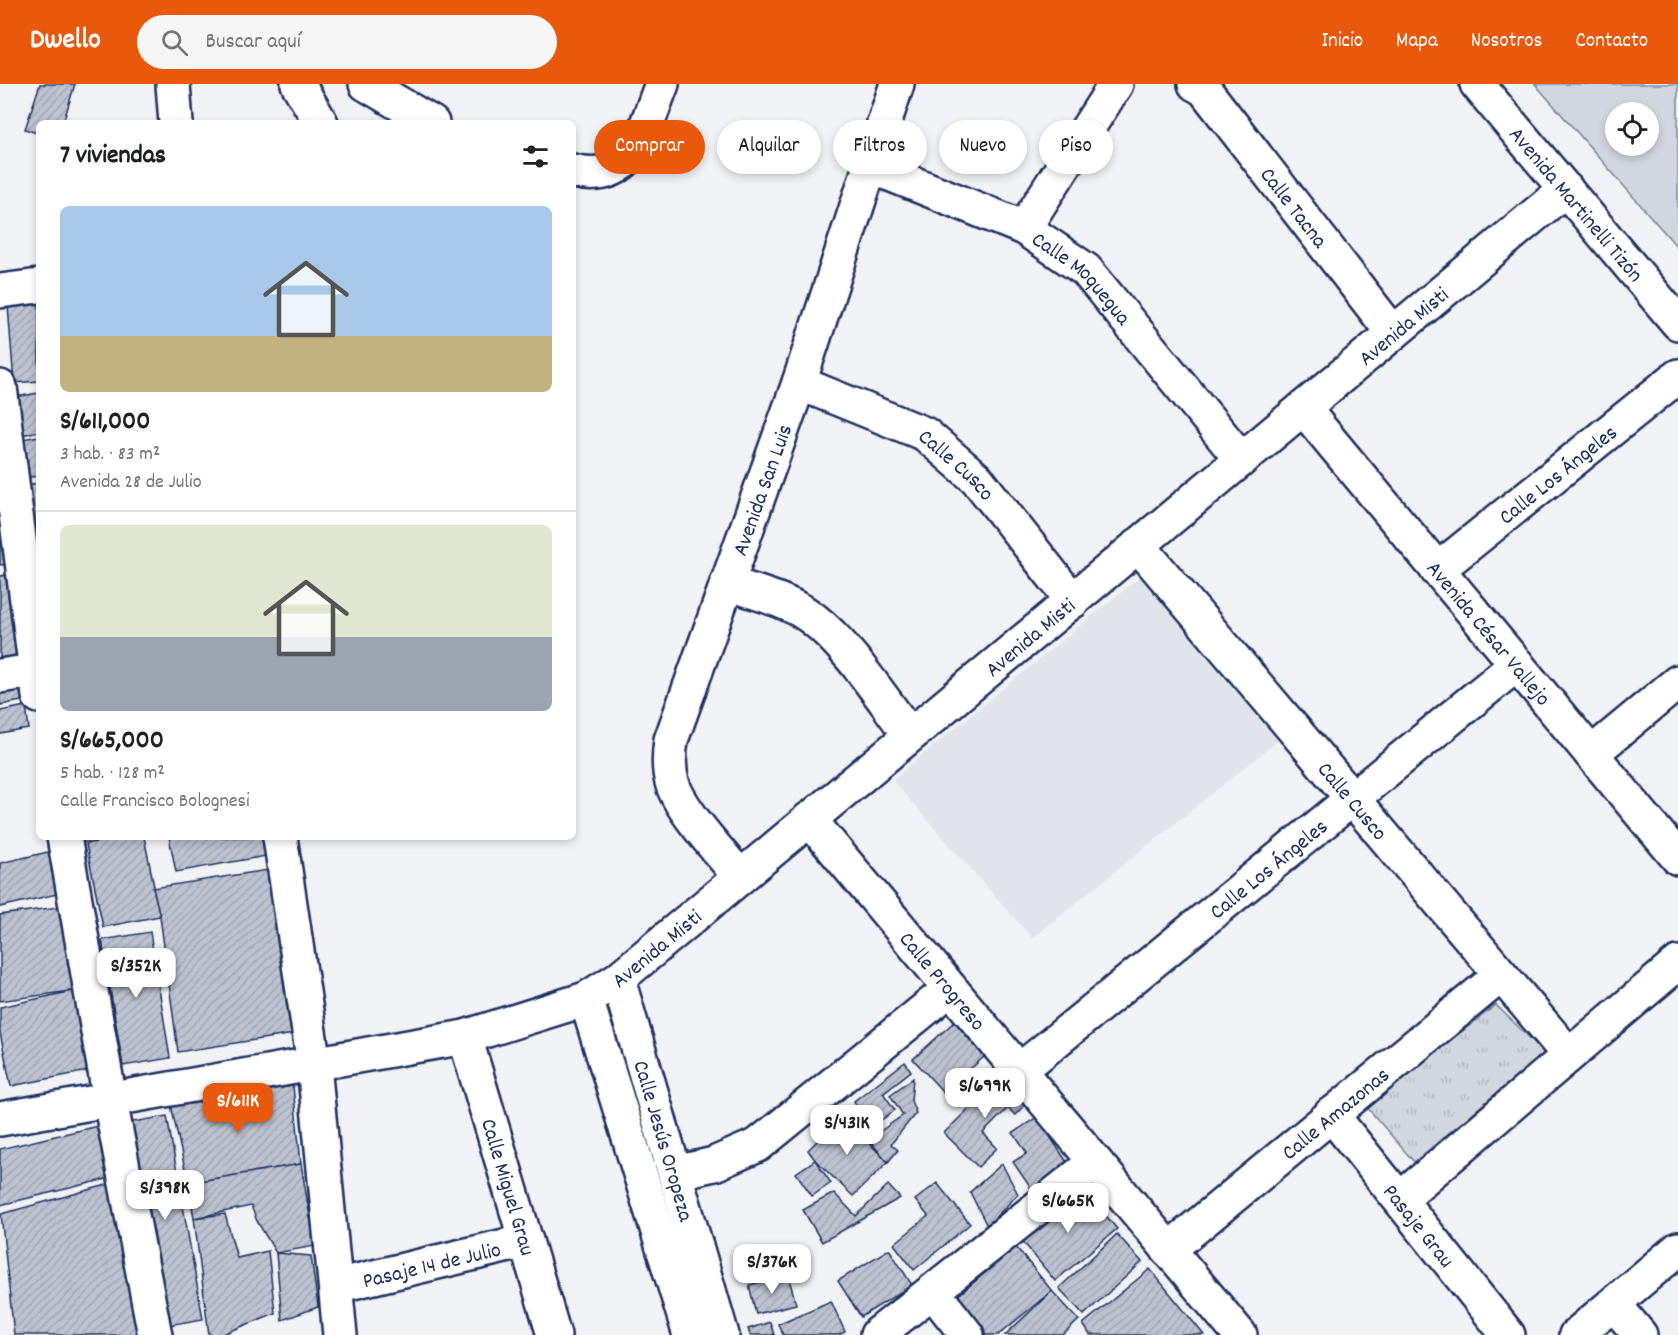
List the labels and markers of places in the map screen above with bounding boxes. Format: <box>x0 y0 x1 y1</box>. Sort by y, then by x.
pin: S/352K <box>87 948 185 999</box>
pin: S/699K <box>936 1068 1034 1119</box>
pin: S/611K <box>189 1083 287 1134</box>
pin: S/431K <box>798 1105 896 1156</box>
pin: S/398K <box>116 1170 214 1221</box>
pin: S/665K <box>1019 1183 1117 1234</box>
pin: S/376K <box>723 1244 821 1295</box>

